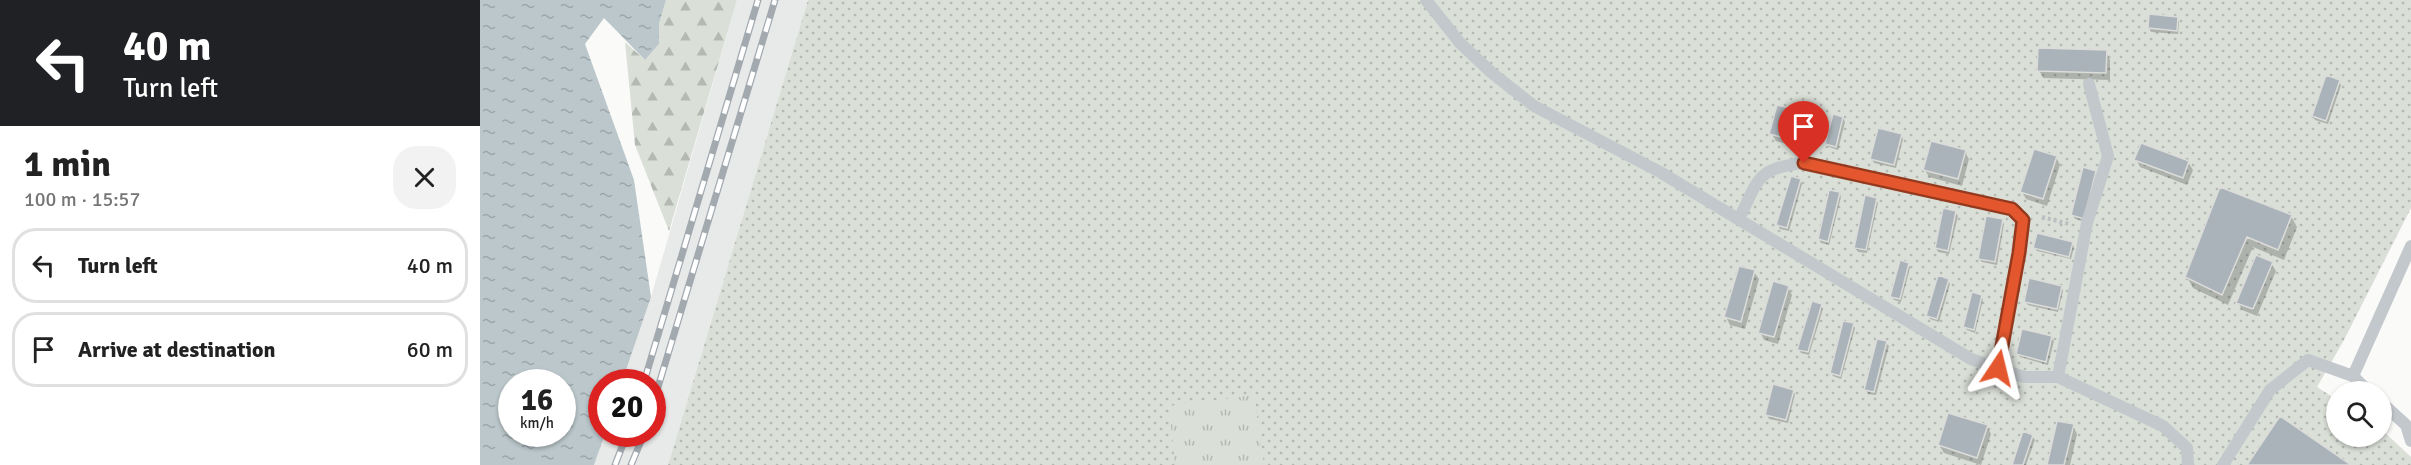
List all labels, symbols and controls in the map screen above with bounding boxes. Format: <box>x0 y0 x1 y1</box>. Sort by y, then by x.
text: 40 m <box>123 21 212 72</box>
icon: left <box>24 24 102 102</box>
text: Turn left <box>123 72 218 105</box>
pin <box>1778 101 1829 163</box>
icon: arrive <box>1787 110 1820 143</box>
text: 1 min <box>24 142 111 187</box>
button: close <box>393 146 456 209</box>
text: 100 m · 15:57 <box>24 187 140 212</box>
icon: left <box>27 249 60 282</box>
text: Turn left <box>78 252 158 279</box>
text: 40 m <box>407 252 453 279</box>
icon: arrive <box>27 333 60 366</box>
text: Arrive at destination <box>78 336 275 363</box>
text: 60 m <box>407 336 453 363</box>
position arrow <box>1966 336 2030 400</box>
speed limit sign: 20 <box>588 369 666 447</box>
map controls <box>2326 381 2392 447</box>
button: search <box>2326 381 2392 447</box>
text: 16 <box>521 382 553 419</box>
text: km/h <box>520 414 554 432</box>

